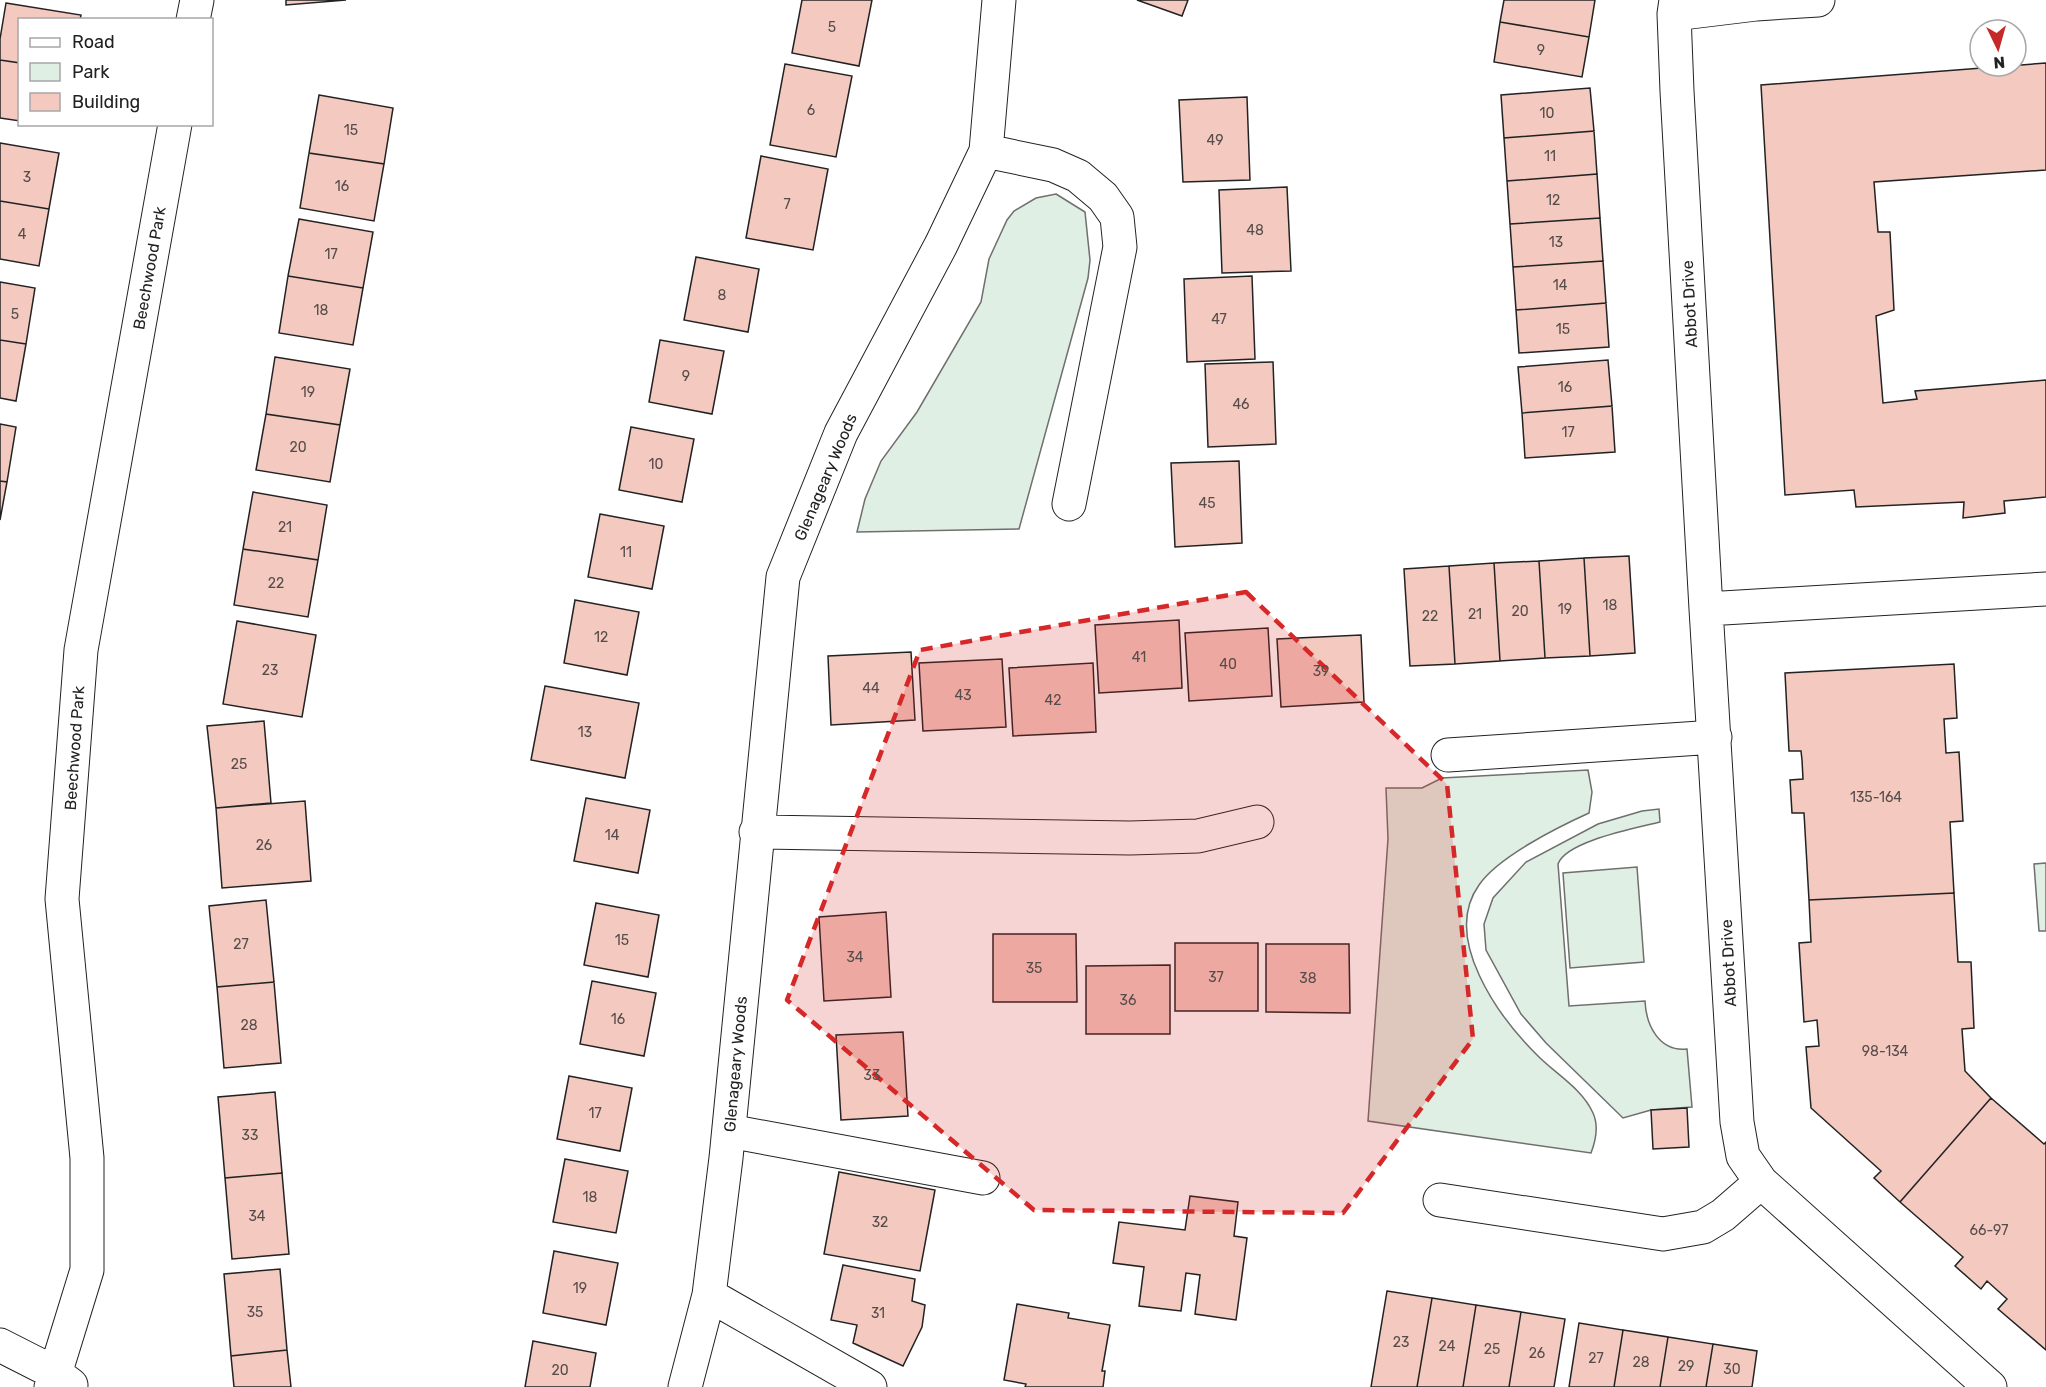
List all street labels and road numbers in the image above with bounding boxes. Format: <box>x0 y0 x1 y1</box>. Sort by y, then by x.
street label: Beechwood Park <box>129 204 170 331</box>
street label: Abbot Drive <box>1678 260 1701 348</box>
street label: Glenageary Woods <box>790 411 861 544</box>
street label: Beechwood Park <box>61 684 88 811</box>
street label: Abbot Drive <box>1717 919 1740 1007</box>
street label: Glenageary Woods <box>720 995 751 1133</box>

